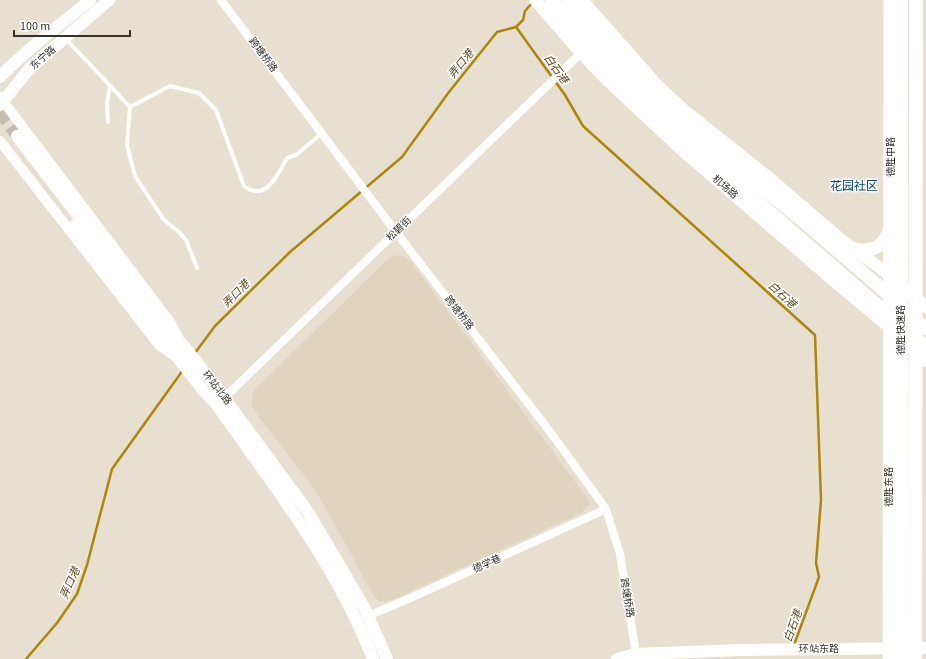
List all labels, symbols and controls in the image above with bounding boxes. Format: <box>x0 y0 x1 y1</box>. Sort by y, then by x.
scale bar <box>14 12 130 38</box>
text: 100 m <box>20 18 50 35</box>
street label: 跨塘桥路 <box>245 35 281 75</box>
street label: 东宁路 <box>27 43 59 73</box>
water label: 弄口港 <box>445 45 478 82</box>
water label: 白石港 <box>540 51 573 88</box>
street label: 德胜中路 <box>884 137 898 177</box>
street label: 机场路 <box>709 172 741 202</box>
district label: 花园社区 <box>830 178 878 195</box>
street label: 松碧街 <box>383 214 415 244</box>
water label: 弄口港 <box>219 276 254 311</box>
water label: 白石港 <box>765 278 801 313</box>
street label: 跨塘桥路 <box>441 293 477 333</box>
street label: 德胜快速路 <box>894 305 908 355</box>
street label: 环站北路 <box>199 368 235 408</box>
street label: 德胜东路 <box>882 467 896 507</box>
street label: 德学巷 <box>470 552 504 576</box>
water label: 弄口港 <box>56 563 84 601</box>
street label: 跨塘桥路 <box>617 577 637 619</box>
water label: 白石港 <box>780 606 806 644</box>
street label: 环站东路 <box>799 642 839 656</box>

